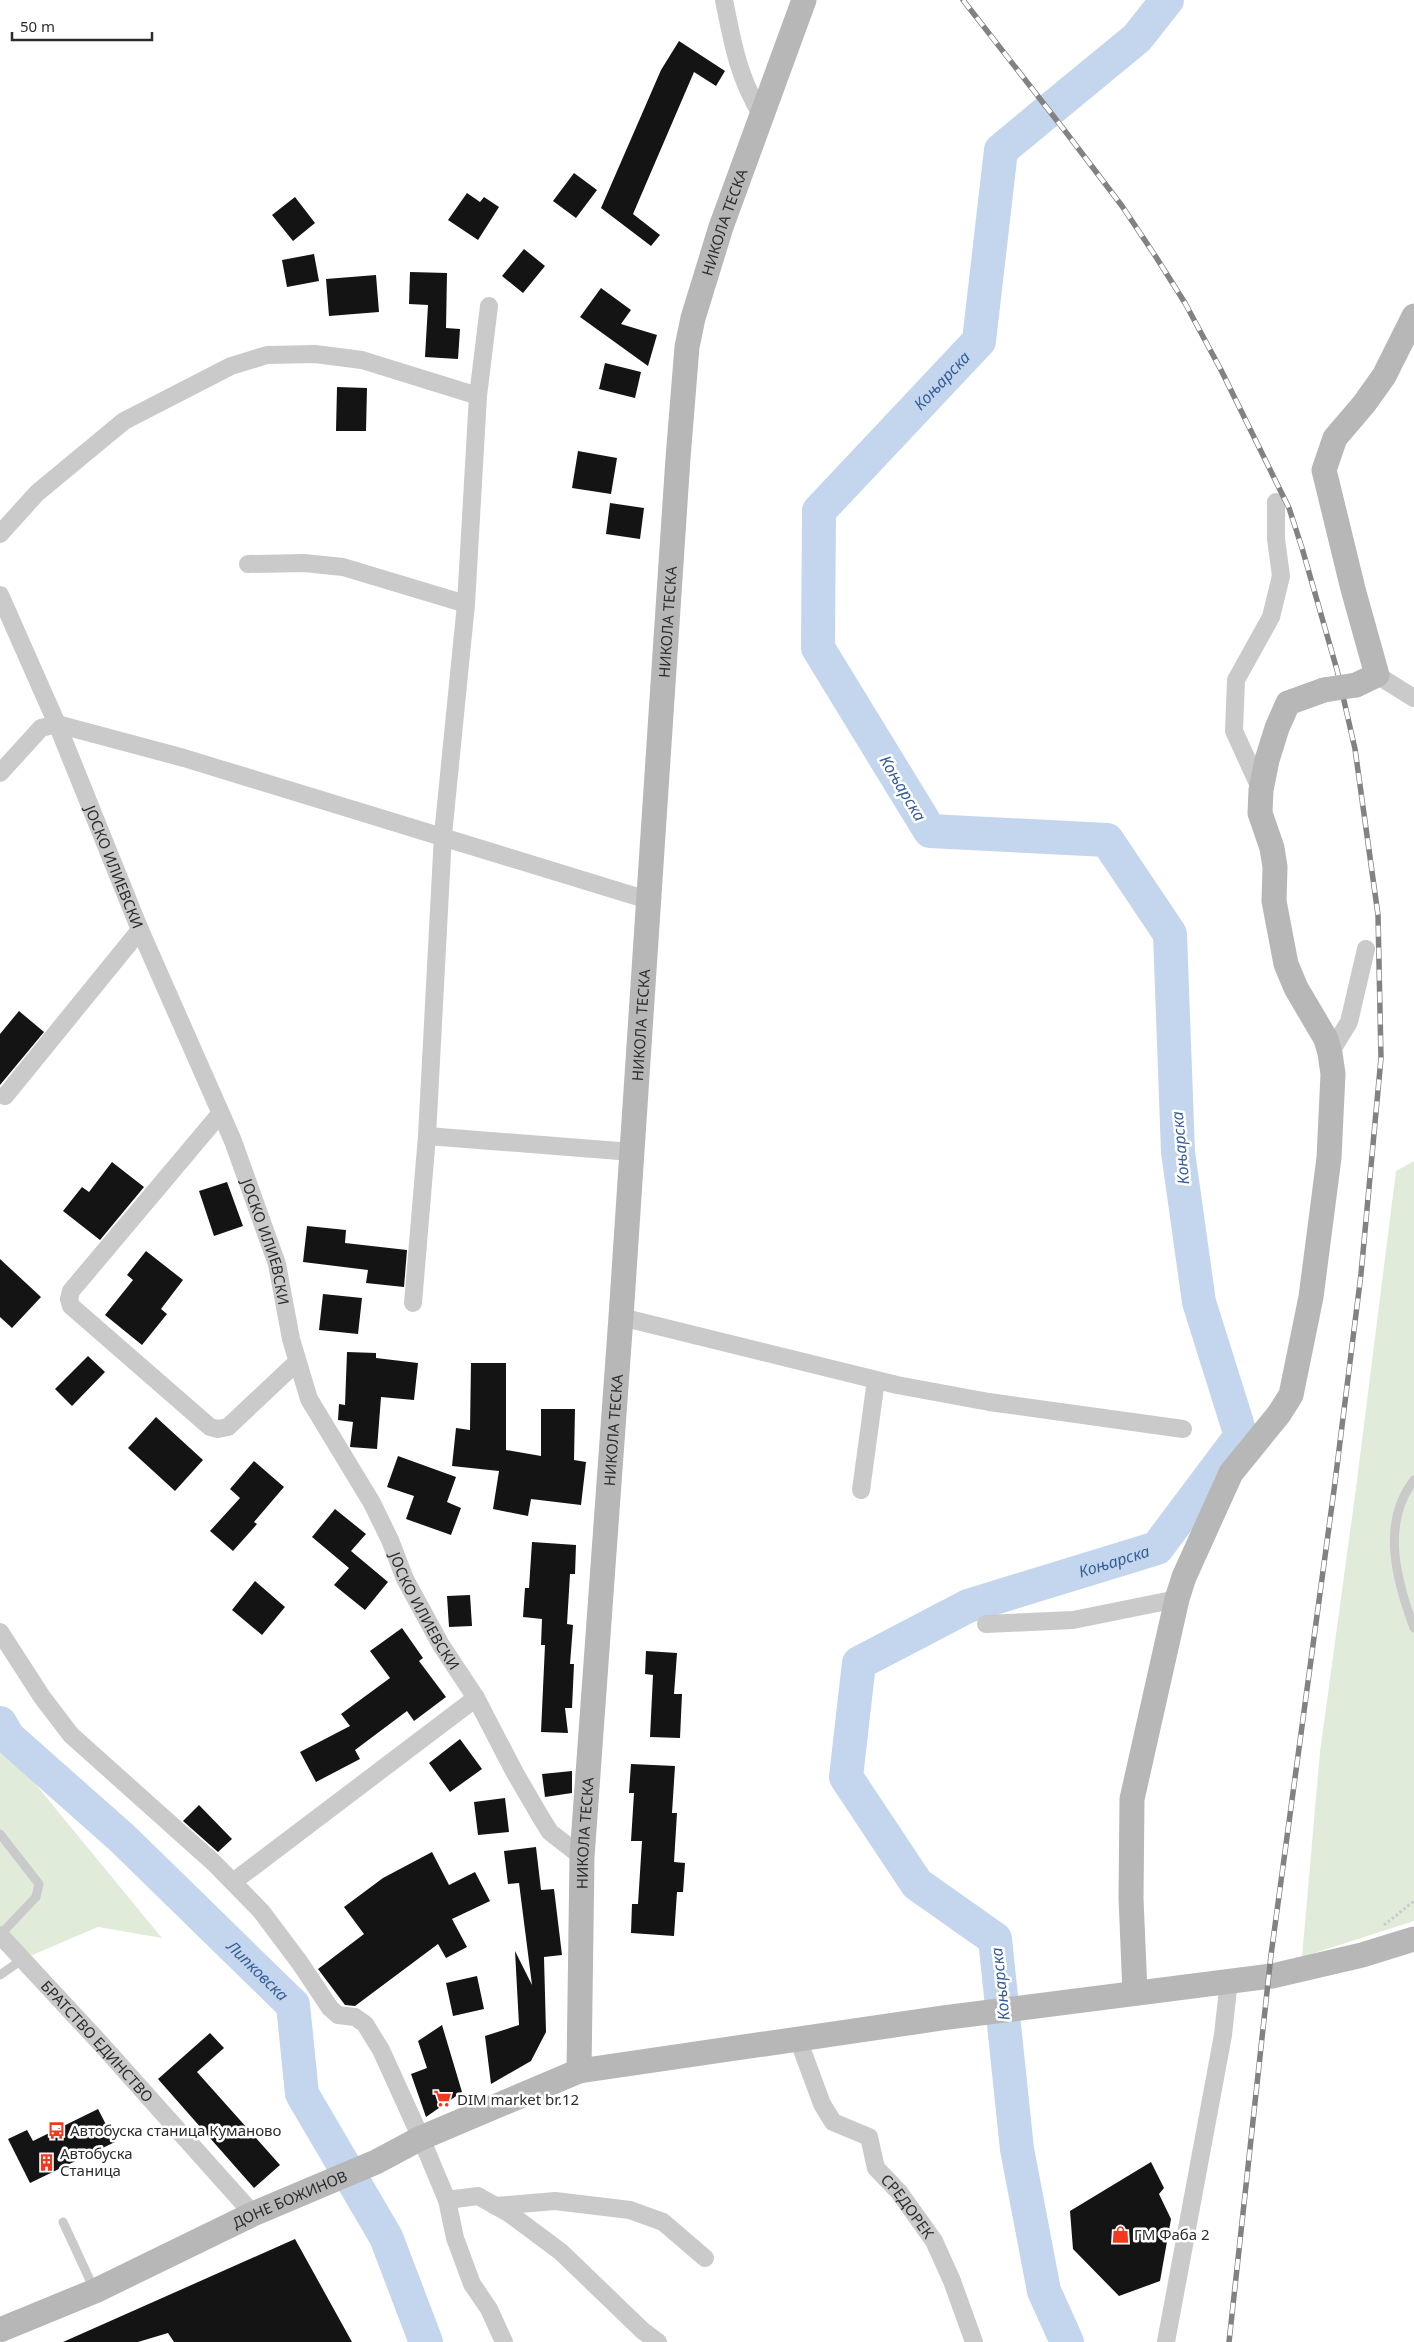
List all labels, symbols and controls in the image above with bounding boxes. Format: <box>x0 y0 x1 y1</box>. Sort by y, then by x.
scale bar <box>12 10 152 42</box>
text: 50 m <box>20 16 55 36</box>
street label: НИКОЛА ТЕСКА <box>697 165 752 278</box>
water label: Коњарска <box>909 346 975 415</box>
street label: НИКОЛА ТЕСКА <box>653 565 681 679</box>
water label: Коњарска <box>875 751 931 825</box>
street label: ЈОСКО ИЛИЕВСКИ <box>80 800 148 931</box>
street label: НИКОЛА ТЕСКА <box>627 968 654 1082</box>
water label: Коњарска <box>1166 1111 1194 1185</box>
street label: ЈОСКО ИЛИЕВСКИ <box>237 1174 294 1306</box>
street label: НИКОЛА ТЕСКА <box>599 1373 627 1487</box>
water label: Коњарска <box>1076 1540 1152 1582</box>
street label: ЈОСКО ИЛИЕВСКИ <box>385 1547 465 1674</box>
street label: НИКОЛА ТЕСКА <box>572 1776 598 1889</box>
water label: Липковска <box>221 1935 293 2006</box>
water label: Коњарска <box>985 1947 1015 2021</box>
street label: БРАТСТВО ЕДИНСТВО <box>37 1976 158 2106</box>
supermarket icon: DIM market br.12 <box>433 2089 453 2109</box>
place label: DIM market br.12 <box>457 2089 579 2109</box>
bus stop icon: Автобуска станица Куманово <box>46 2120 66 2140</box>
place label: Автобуска станица Куманово <box>70 2120 282 2140</box>
place label: Автобуска Станица <box>60 2143 133 2180</box>
building icon: Автобуска Станица <box>36 2152 56 2172</box>
street label: ДОНЕ БОЖИНОВ <box>229 2165 350 2233</box>
street label: СРЕДОРЕК <box>877 2170 939 2243</box>
shop icon: ГМ Фаба 2 <box>1110 2224 1130 2244</box>
place label: ГМ Фаба 2 <box>1134 2224 1210 2244</box>

